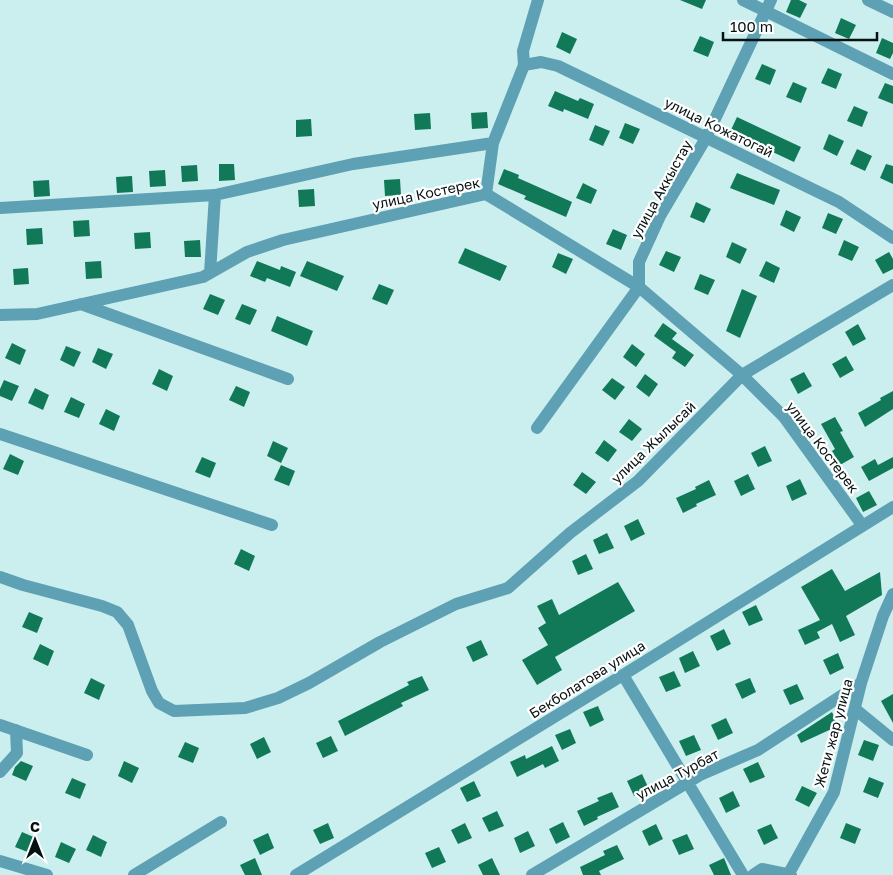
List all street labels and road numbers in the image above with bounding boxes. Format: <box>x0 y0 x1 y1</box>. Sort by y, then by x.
street label: улица Кожатогай <box>662 93 776 161</box>
street label: улица Аккыстау <box>627 137 695 241</box>
street label: улица Костерек <box>371 173 481 213</box>
street label: улица Жылысай <box>607 397 699 487</box>
street label: улица Костерек <box>783 398 863 496</box>
street label: Бекболатова улица <box>526 636 648 722</box>
street label: Жети жар улица <box>810 677 856 789</box>
street label: улица Турбат <box>633 745 721 803</box>

